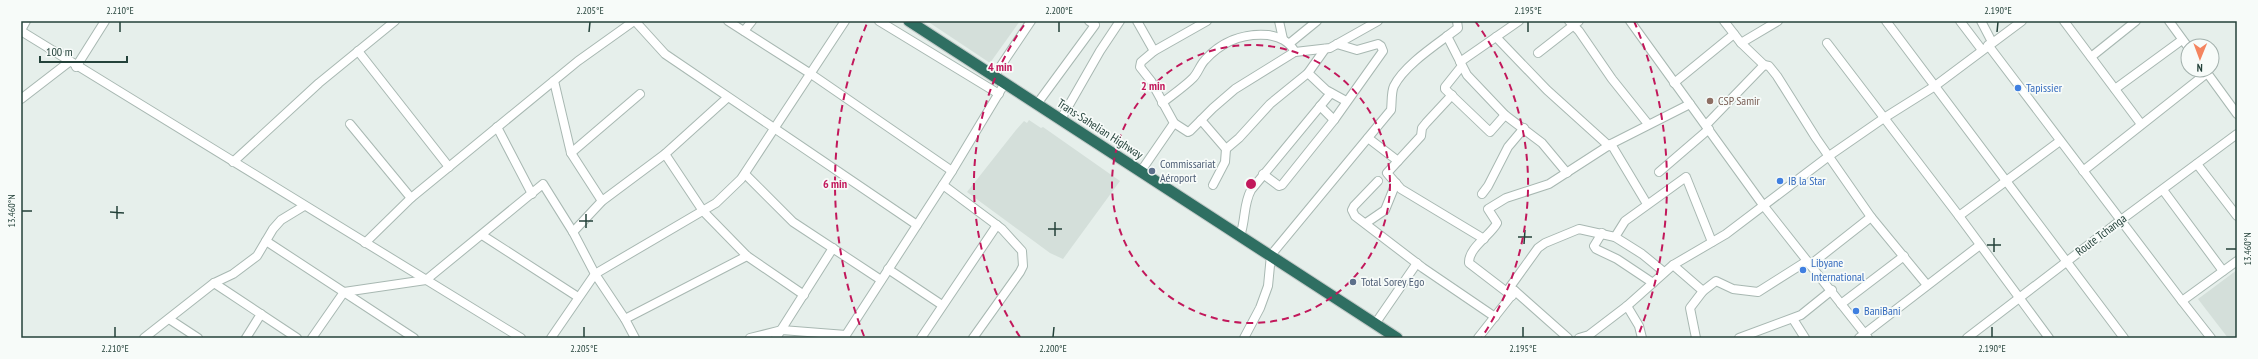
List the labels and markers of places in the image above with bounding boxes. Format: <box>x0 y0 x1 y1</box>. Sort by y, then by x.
place label: Tapissier <box>2026 80 2063 95</box>
marker: Tapissier <box>2013 83 2023 93</box>
place label: CSP Samir <box>1718 93 1761 108</box>
marker: CSP Samir <box>1705 96 1715 106</box>
place label: Commissariat Aéroport <box>1160 156 1216 185</box>
marker: Commissariat Aéroport <box>1147 166 1157 176</box>
place label: IB la Star <box>1788 173 1826 188</box>
marker: IB la Star <box>1775 176 1785 186</box>
centre of rings <box>1244 177 1258 191</box>
place label: Libyane International <box>1811 255 1865 284</box>
marker: Libyane International <box>1798 265 1808 275</box>
place label: Total Sorey Ego <box>1361 274 1424 289</box>
marker: Total Sorey Ego <box>1348 277 1358 287</box>
place label: BaniBani <box>1864 303 1901 318</box>
marker: BaniBani <box>1851 306 1861 316</box>

